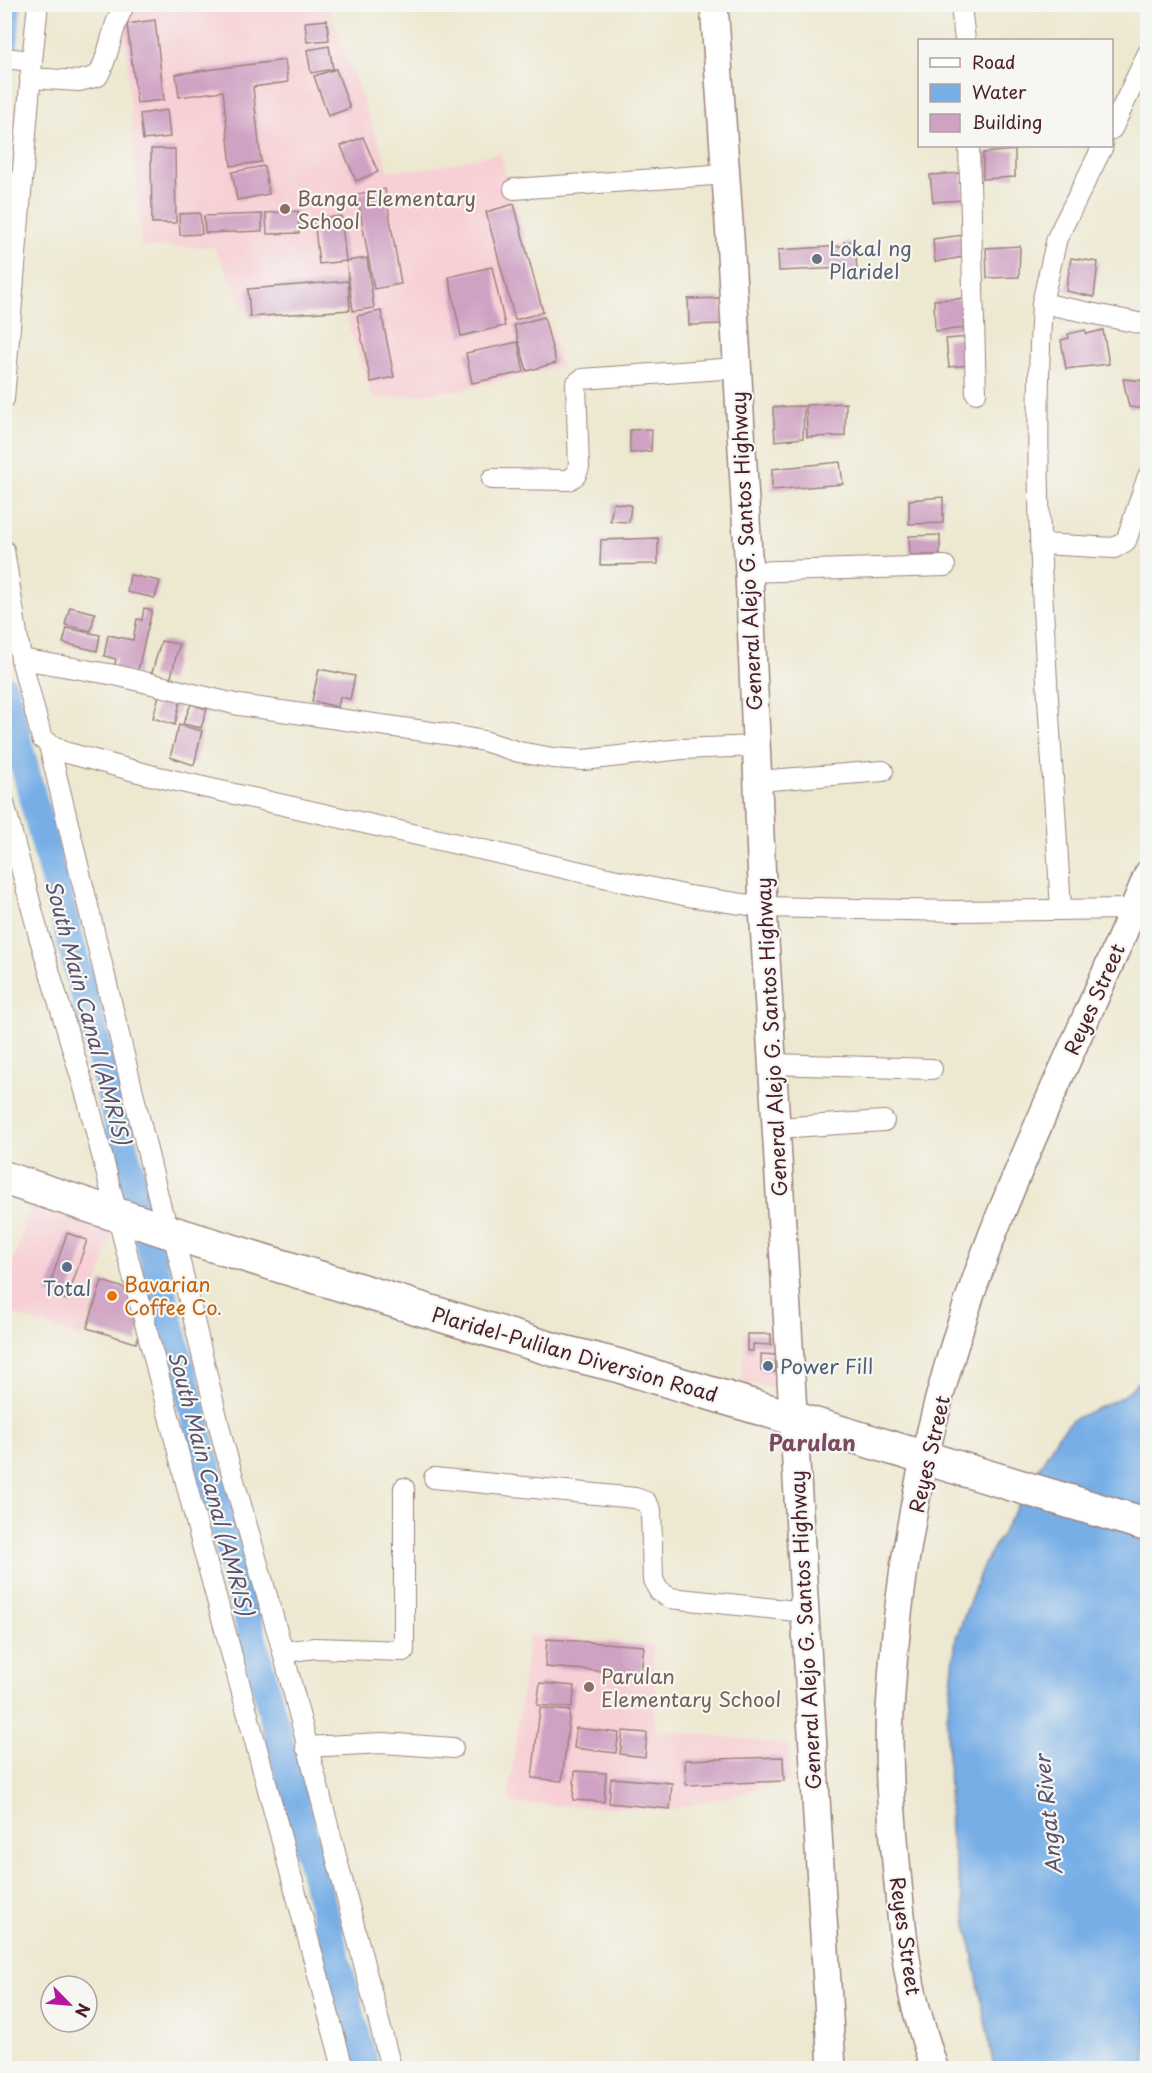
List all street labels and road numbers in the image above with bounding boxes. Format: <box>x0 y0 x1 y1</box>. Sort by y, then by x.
street label: General Alejo G. Santos Highway <box>723 391 769 711</box>
street label: General Alejo G. Santos Highway <box>748 877 794 1197</box>
street label: Reyes Street <box>1056 938 1132 1060</box>
street label: Plaridel-Pulilan Diversion Road <box>429 1299 721 1409</box>
street label: Reyes Street <box>901 1392 957 1516</box>
street label: General Alejo G. Santos Highway <box>782 1470 828 1790</box>
street label: Reyes Street <box>883 1875 929 1997</box>

